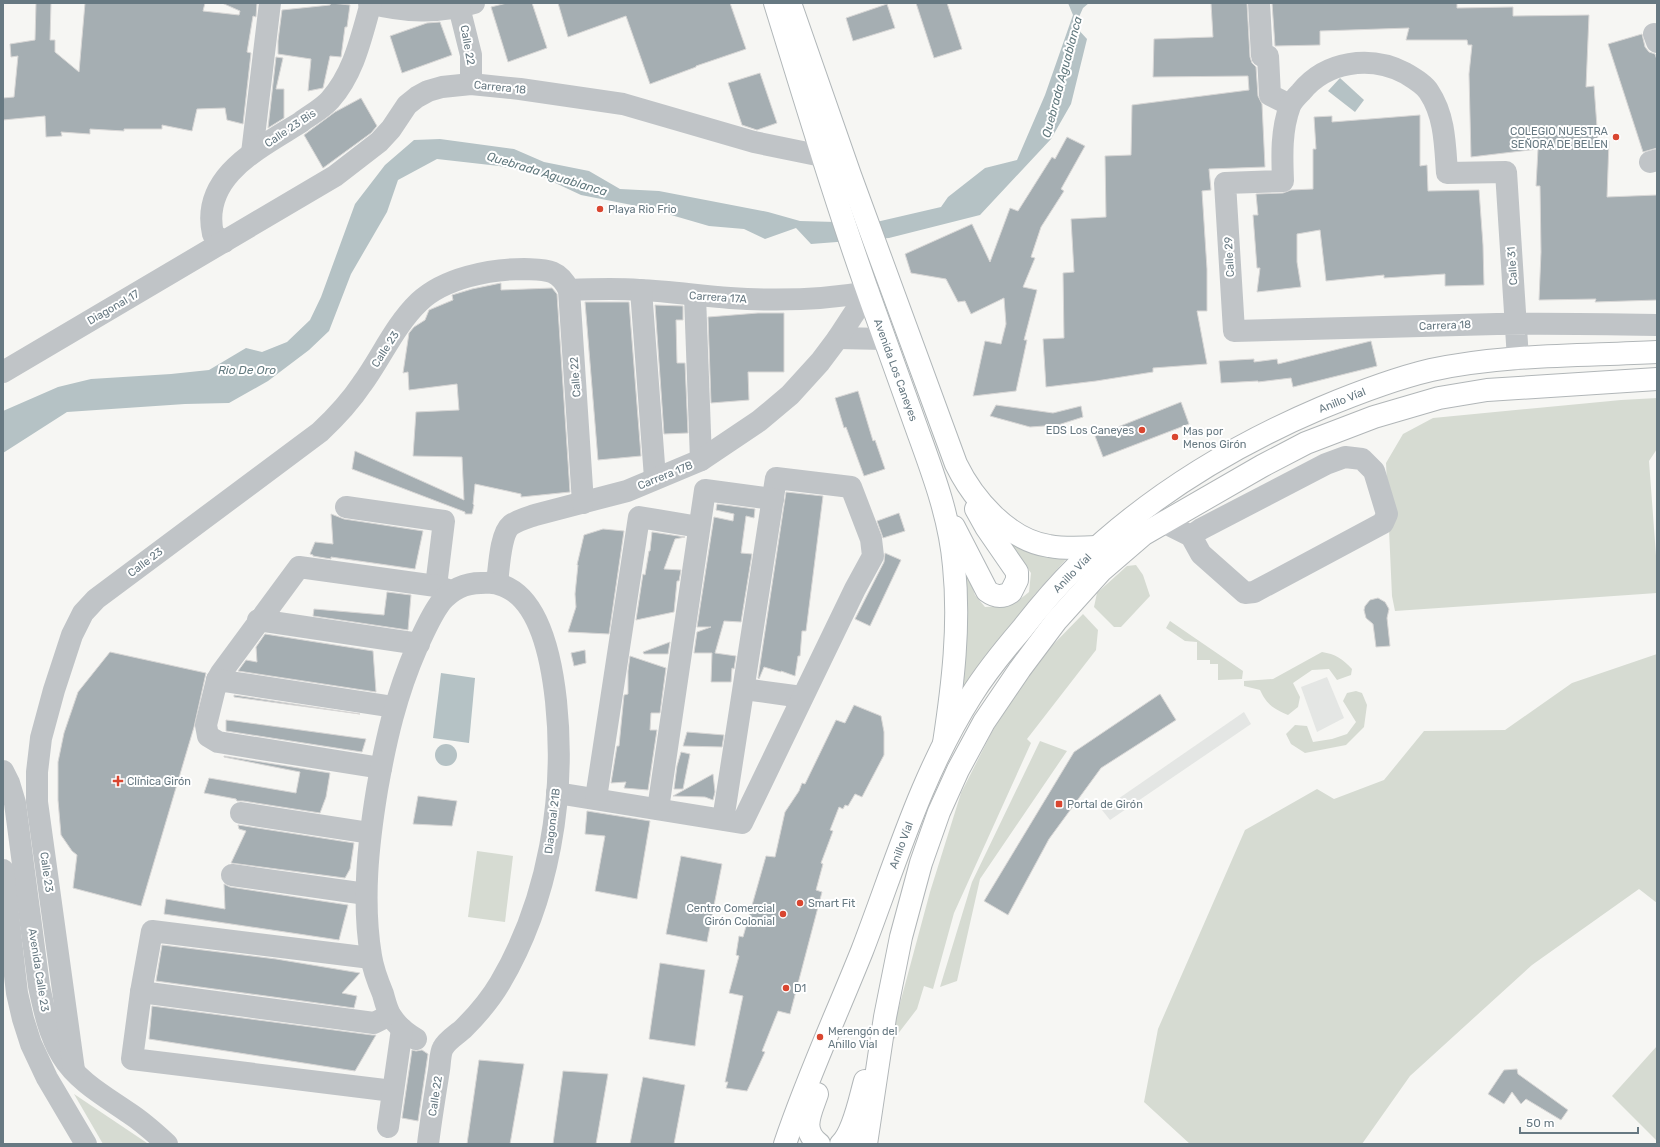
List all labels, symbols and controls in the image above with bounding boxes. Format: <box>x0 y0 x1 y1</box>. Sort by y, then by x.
water label: Quebrada Aguablanca <box>1039 15 1085 139</box>
street label: Calle 22 <box>458 24 477 66</box>
street label: Carrera 18 <box>473 78 527 97</box>
street label: Calle 23 Bis <box>262 106 319 150</box>
place label: COLEGIO NUESTRA SEÑORA DE BELEN <box>1510 125 1609 151</box>
marker: COLEGIO NUESTRA SEÑORA DE BELEN <box>1611 132 1621 142</box>
water label: Quebrada Aguablanca <box>485 149 609 199</box>
place label: Playa Rio Frio <box>608 203 677 216</box>
marker: Playa Rio Frio <box>595 204 605 214</box>
street label: Calle 29 <box>1222 236 1237 278</box>
street label: Calle 31 <box>1505 246 1520 286</box>
street label: Diagonal 17 <box>85 287 142 327</box>
street label: Carrera 17A <box>689 289 748 306</box>
street label: Avenida Los Caneyes <box>871 317 920 424</box>
street label: Carrera 18 <box>1419 318 1471 333</box>
street label: Calle 23 <box>369 328 402 370</box>
street label: Calle 22 <box>568 356 583 398</box>
water label: Rio De Oro <box>218 363 276 377</box>
street label: Anillo Víal <box>1317 385 1367 416</box>
place label: EDS Los Caneyes <box>1046 424 1134 437</box>
marker: EDS Los Caneyes <box>1137 425 1147 435</box>
place label: Mas por Menos Girón <box>1183 425 1246 451</box>
marker: Mas por Menos Girón <box>1170 432 1180 442</box>
street label: Carrera 17B <box>636 459 695 492</box>
street label: Calle 23 <box>125 545 166 580</box>
street label: Anillo Víal <box>1051 551 1094 596</box>
marker: Clínica Girón <box>112 775 124 787</box>
place label: Clínica Girón <box>127 775 191 788</box>
street label: Diagonal 21B <box>542 788 563 855</box>
place label: Portal de Girón <box>1067 798 1143 811</box>
marker: Portal de Girón <box>1054 799 1064 809</box>
street label: Anillo Víal <box>887 820 916 871</box>
street label: Calle 23 <box>37 851 56 893</box>
place label: Smart Fit <box>808 897 856 910</box>
marker: Smart Fit <box>795 898 805 908</box>
place label: Centro Comercial Girón Colonial <box>686 902 775 928</box>
marker: Centro Comercial Girón Colonial <box>778 909 788 919</box>
street label: Avenida Calle 23 <box>25 927 52 1013</box>
place label: D1 <box>794 982 806 995</box>
marker: D1 <box>781 983 791 993</box>
place label: Merengón del Anillo Vial <box>828 1025 897 1051</box>
marker: Merengón del Anillo Vial <box>815 1032 825 1042</box>
street label: Calle 22 <box>426 1075 445 1117</box>
scale bar <box>1520 1109 1638 1135</box>
text: 50 m <box>1526 1116 1554 1130</box>

